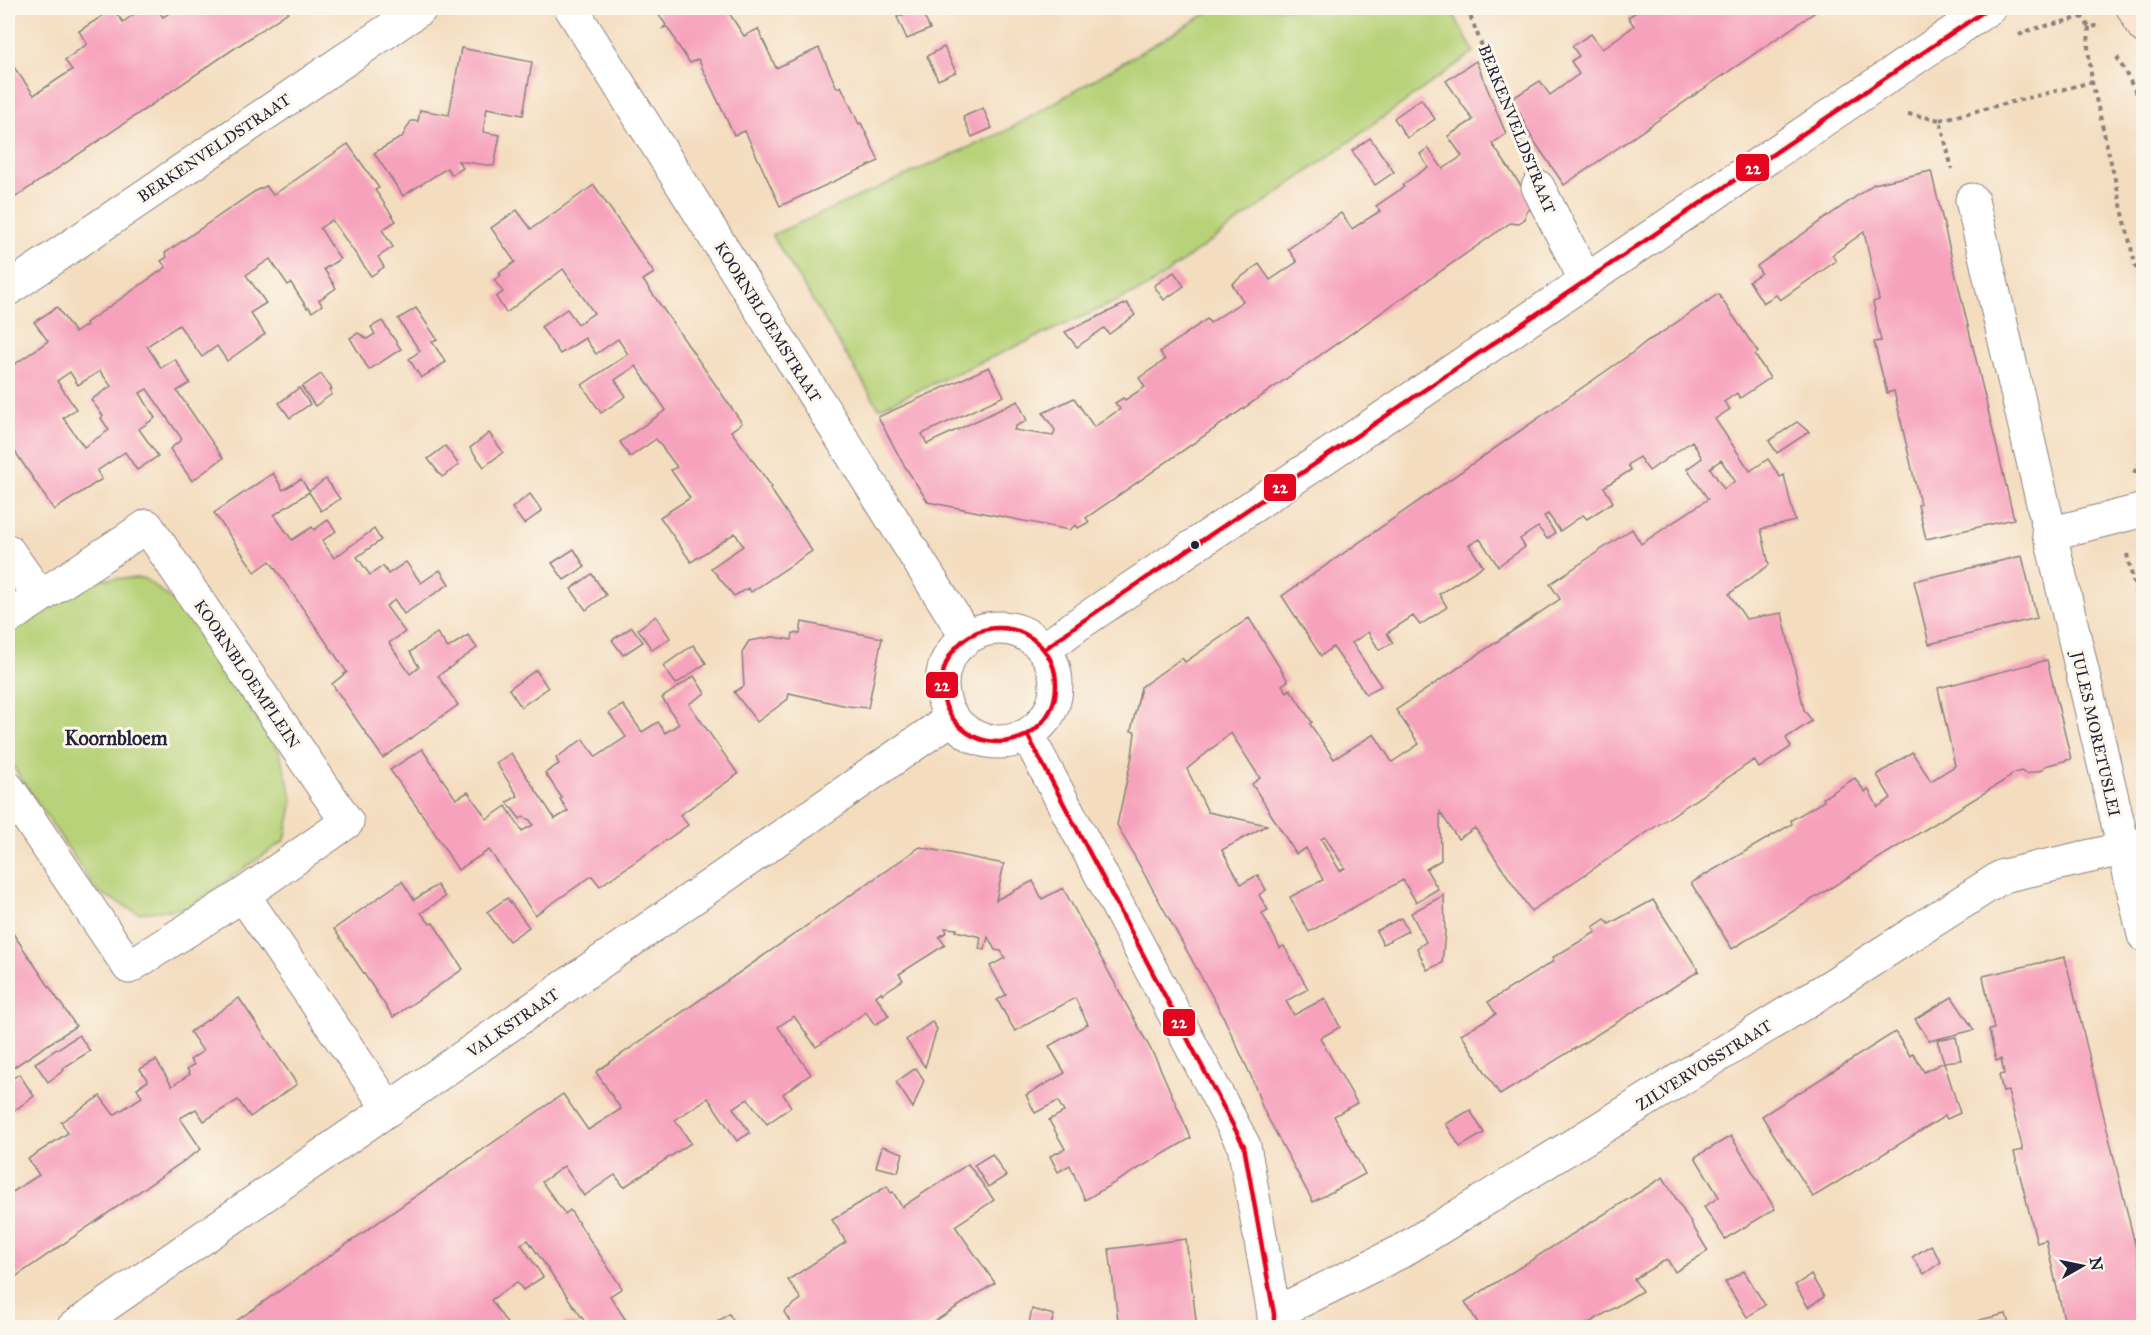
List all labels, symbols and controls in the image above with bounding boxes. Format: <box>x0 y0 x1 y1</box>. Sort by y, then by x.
street label: BERKENVELDSTRAAT <box>1474 42 1560 216</box>
street label: BERKENVELDSTRAAT <box>134 90 294 206</box>
line badge: 22 <box>1735 153 1770 182</box>
text: 22 <box>1745 159 1762 178</box>
street label: KOORNBLOEMSTRAAT <box>711 238 825 406</box>
line badge: 22 <box>1263 473 1297 502</box>
text: 22 <box>1272 478 1289 497</box>
unlabelled marker <box>1189 539 1201 551</box>
street label: KOORNBLOEMPLEIN <box>190 596 304 752</box>
street label: JULES MORETUSLEI <box>2066 648 2124 819</box>
line badge: 22 <box>925 671 959 699</box>
text: 22 <box>934 676 951 695</box>
district label: Koornbloem <box>65 726 168 750</box>
street label: VALKSTRAAT <box>463 984 563 1062</box>
line badge: 22 <box>1162 1008 1196 1037</box>
text: 22 <box>1171 1013 1188 1032</box>
street label: ZILVERVOSSTRAAT <box>1633 1016 1775 1114</box>
north arrow <box>2052 1236 2112 1296</box>
text: N <box>2086 1256 2107 1272</box>

